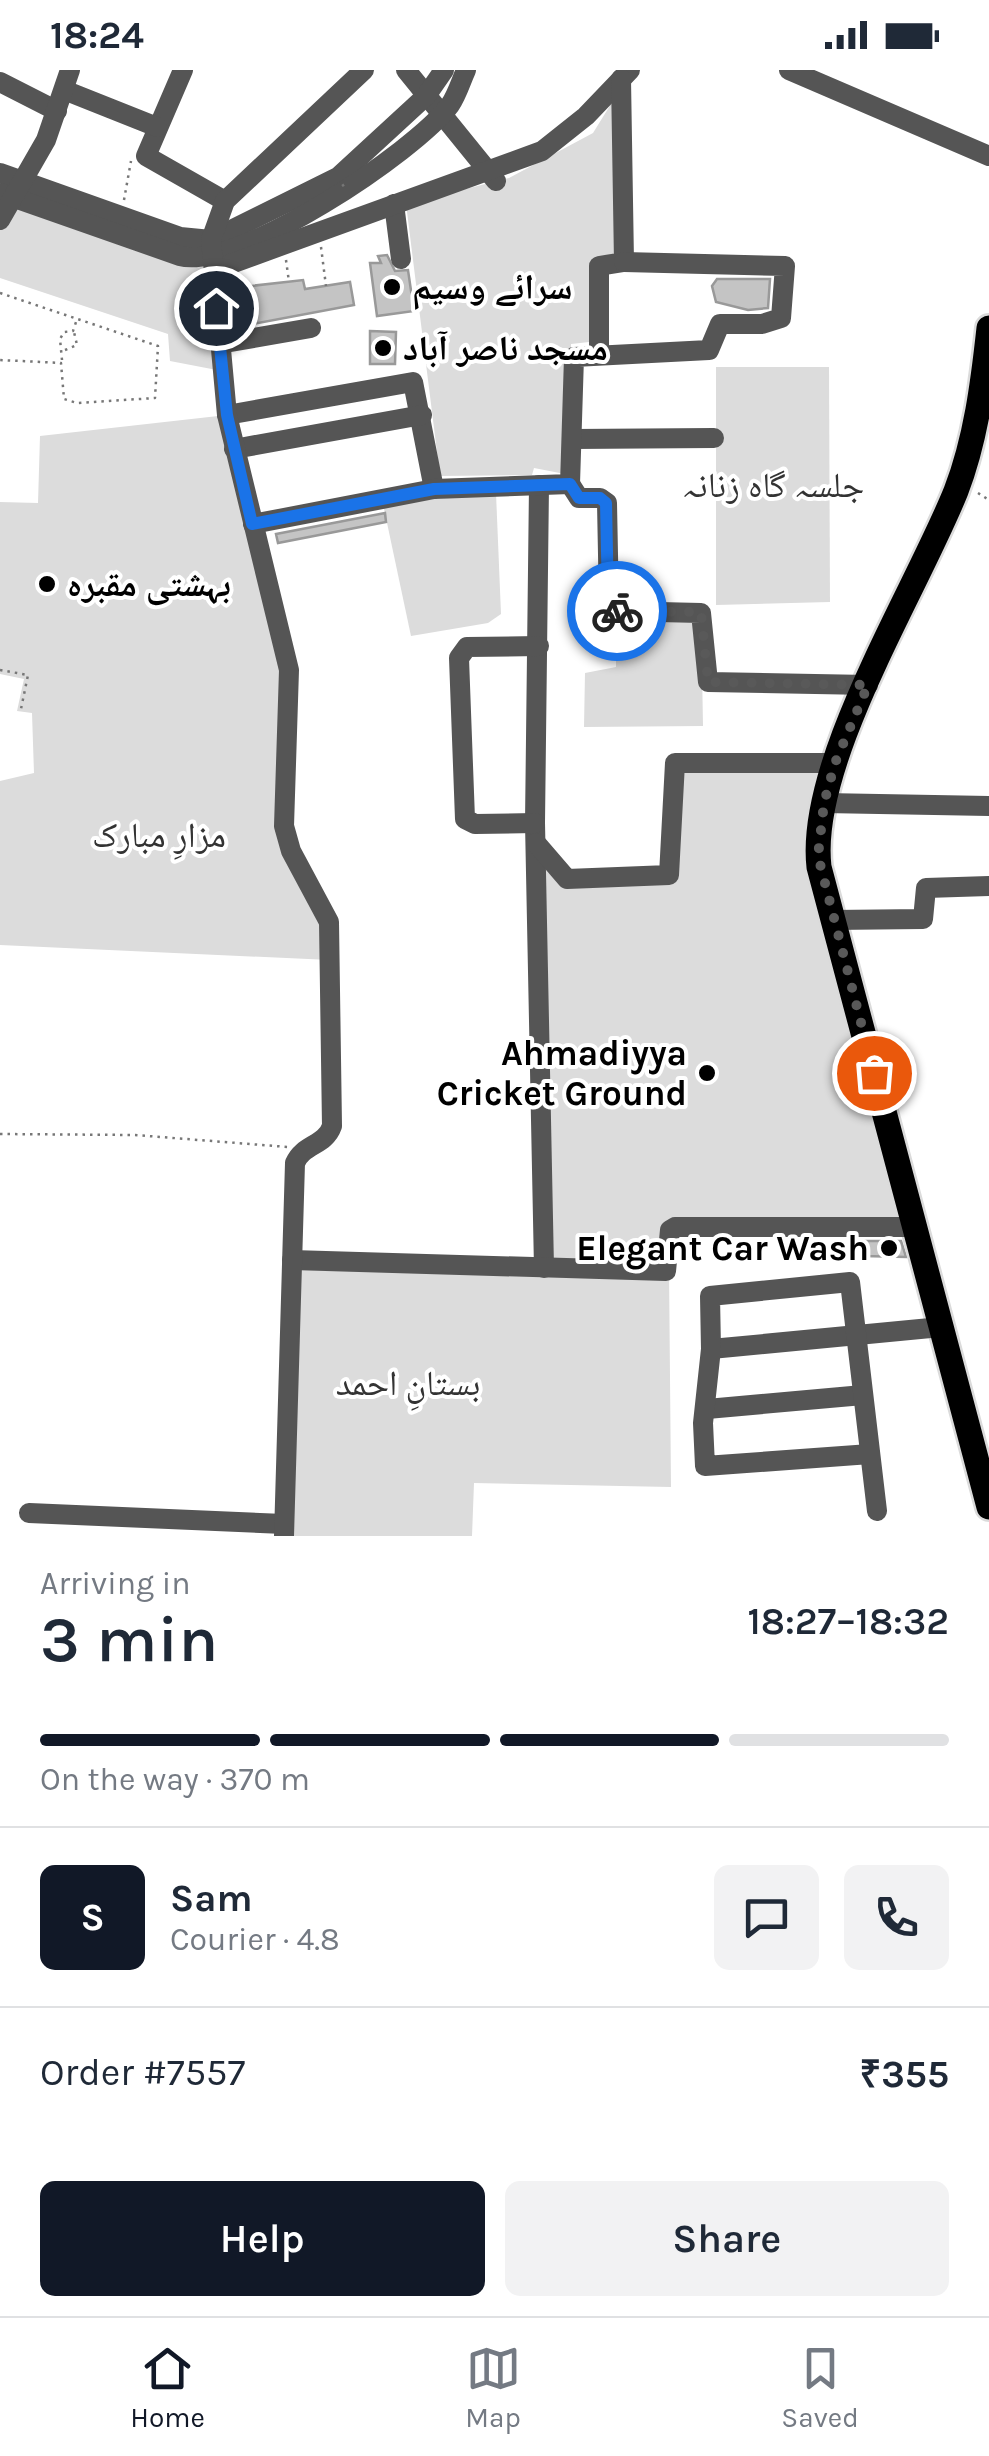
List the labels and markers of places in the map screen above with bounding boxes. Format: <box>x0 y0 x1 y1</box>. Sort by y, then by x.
pin <box>174 266 259 351</box>
place label: سرائے وسیم <box>412 267 572 310</box>
marker: سرائے وسیم <box>381 276 403 298</box>
place label: مسجد ناصر آباد <box>403 328 608 369</box>
marker: مسجد ناصر آباد <box>372 337 394 359</box>
place label: بہشتی مقبرہ <box>67 564 231 606</box>
marker: بہشتی مقبرہ <box>36 573 58 595</box>
pin <box>832 1031 917 1116</box>
place label: Ahmadiyya Cricket Ground <box>437 1033 687 1114</box>
marker: Ahmadiyya Cricket Ground <box>696 1062 718 1084</box>
place label: Elegant Car Wash <box>576 1228 869 1270</box>
marker: Elegant Car Wash <box>878 1237 900 1259</box>

